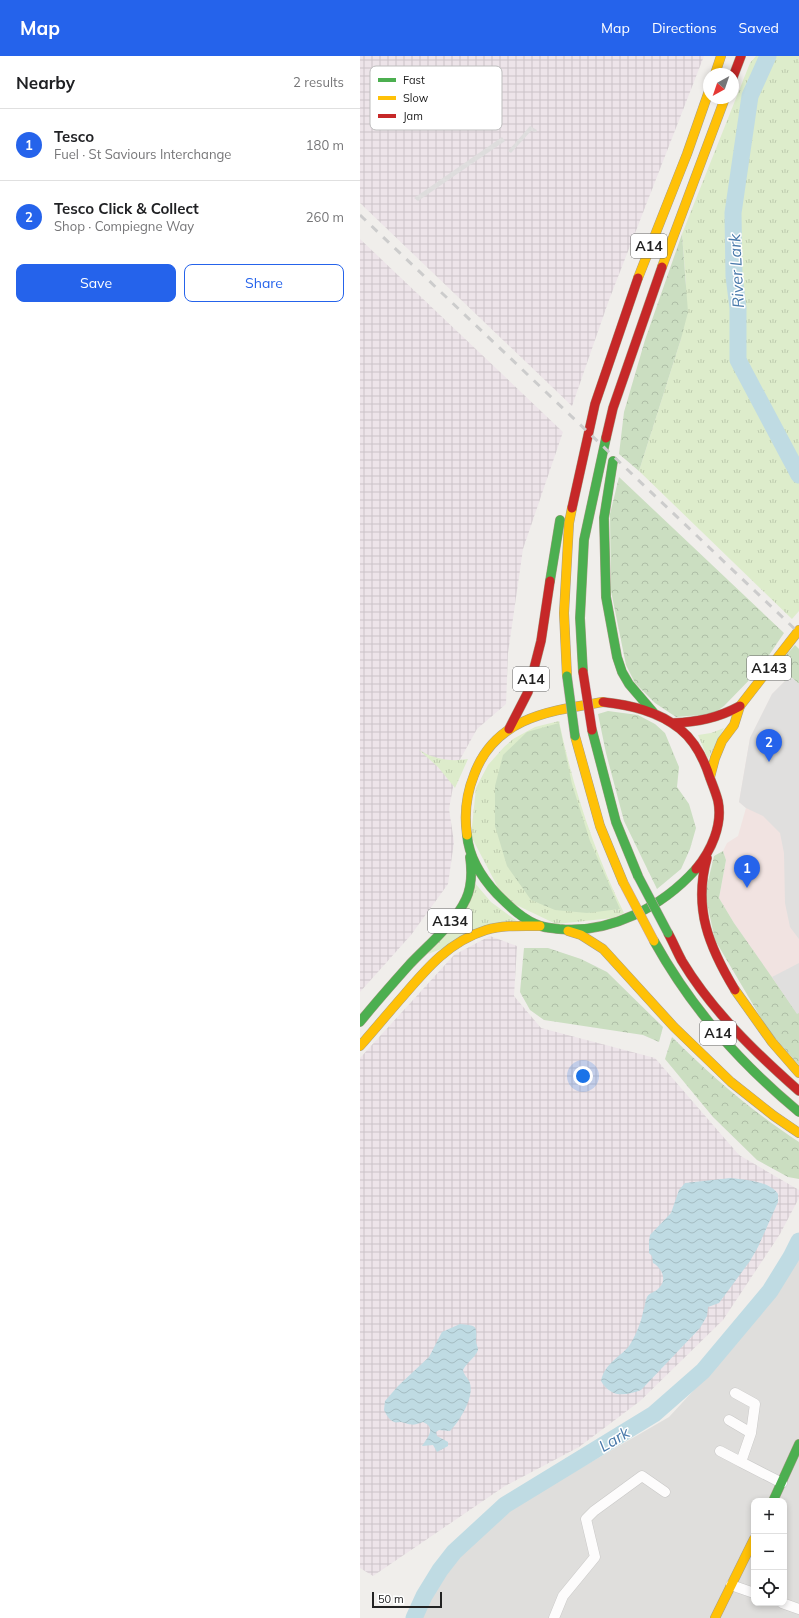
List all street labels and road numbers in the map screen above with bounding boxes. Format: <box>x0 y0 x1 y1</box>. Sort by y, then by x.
road number: A14 <box>631 234 667 258</box>
road number: A143 <box>747 656 791 680</box>
road number: A14 <box>513 667 549 691</box>
road number: A134 <box>428 909 472 933</box>
road number: A14 <box>700 1021 736 1045</box>

